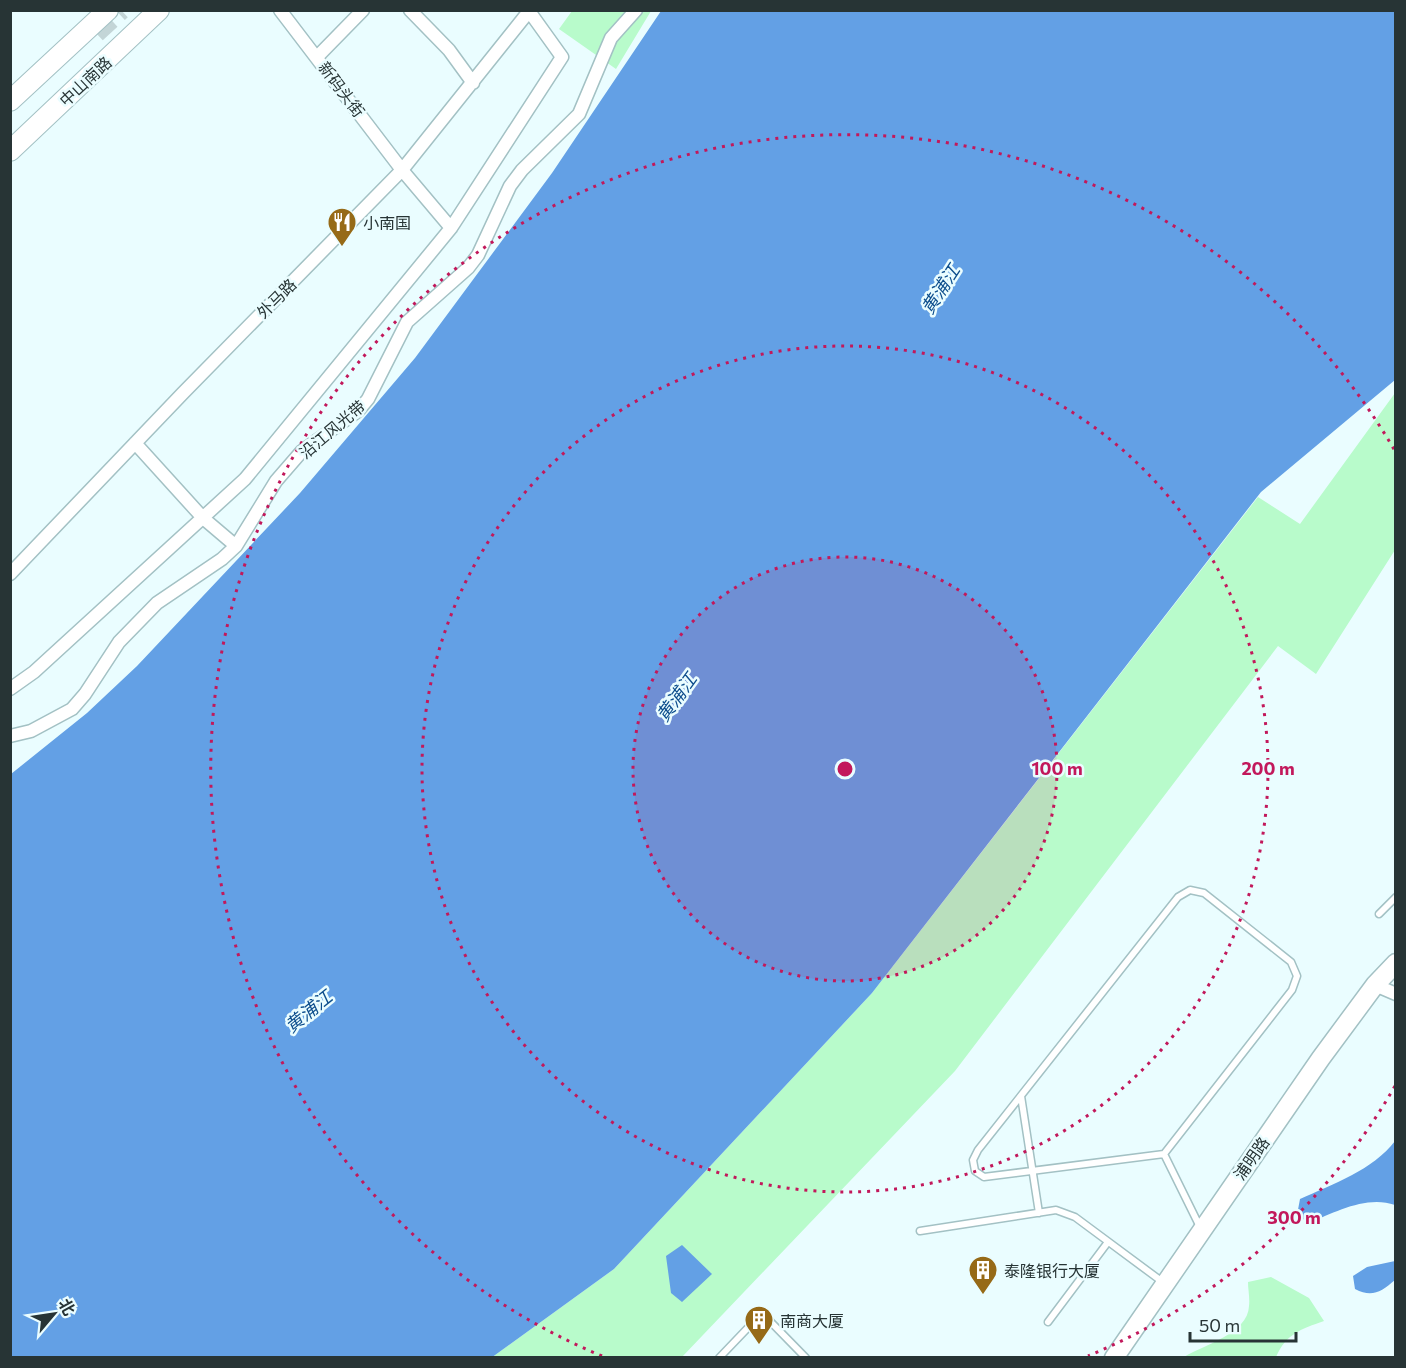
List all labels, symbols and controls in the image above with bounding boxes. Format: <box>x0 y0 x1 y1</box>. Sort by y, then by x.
street label: 中山南路 <box>55 52 115 110</box>
street label: 新码头街 <box>315 58 369 120</box>
restaurant icon: 小南国 <box>326 206 358 248</box>
place label: 小南国 <box>363 213 411 232</box>
water label: 黄浦江 <box>916 259 965 318</box>
street label: 外马路 <box>252 274 300 322</box>
street label: 沿江风光带 <box>295 396 369 462</box>
water label: 黄浦江 <box>651 667 702 725</box>
text: 100 m <box>1031 757 1083 779</box>
text: 200 m <box>1241 757 1295 779</box>
centre of rings <box>835 759 855 779</box>
water label: 黄浦江 <box>280 984 337 1037</box>
street label: 浦明路 <box>1229 1133 1273 1183</box>
text: 300 m <box>1267 1206 1321 1228</box>
building icon: 泰隆银行大厦 <box>967 1254 999 1296</box>
place label: 泰隆银行大厦 <box>1004 1261 1100 1280</box>
north arrow <box>24 1284 84 1344</box>
text: 北 <box>55 1295 80 1318</box>
building icon: 南商大厦 <box>743 1304 775 1346</box>
scale bar <box>1190 1305 1296 1343</box>
place label: 南商大厦 <box>780 1311 844 1330</box>
text: 50 m <box>1199 1314 1240 1336</box>

